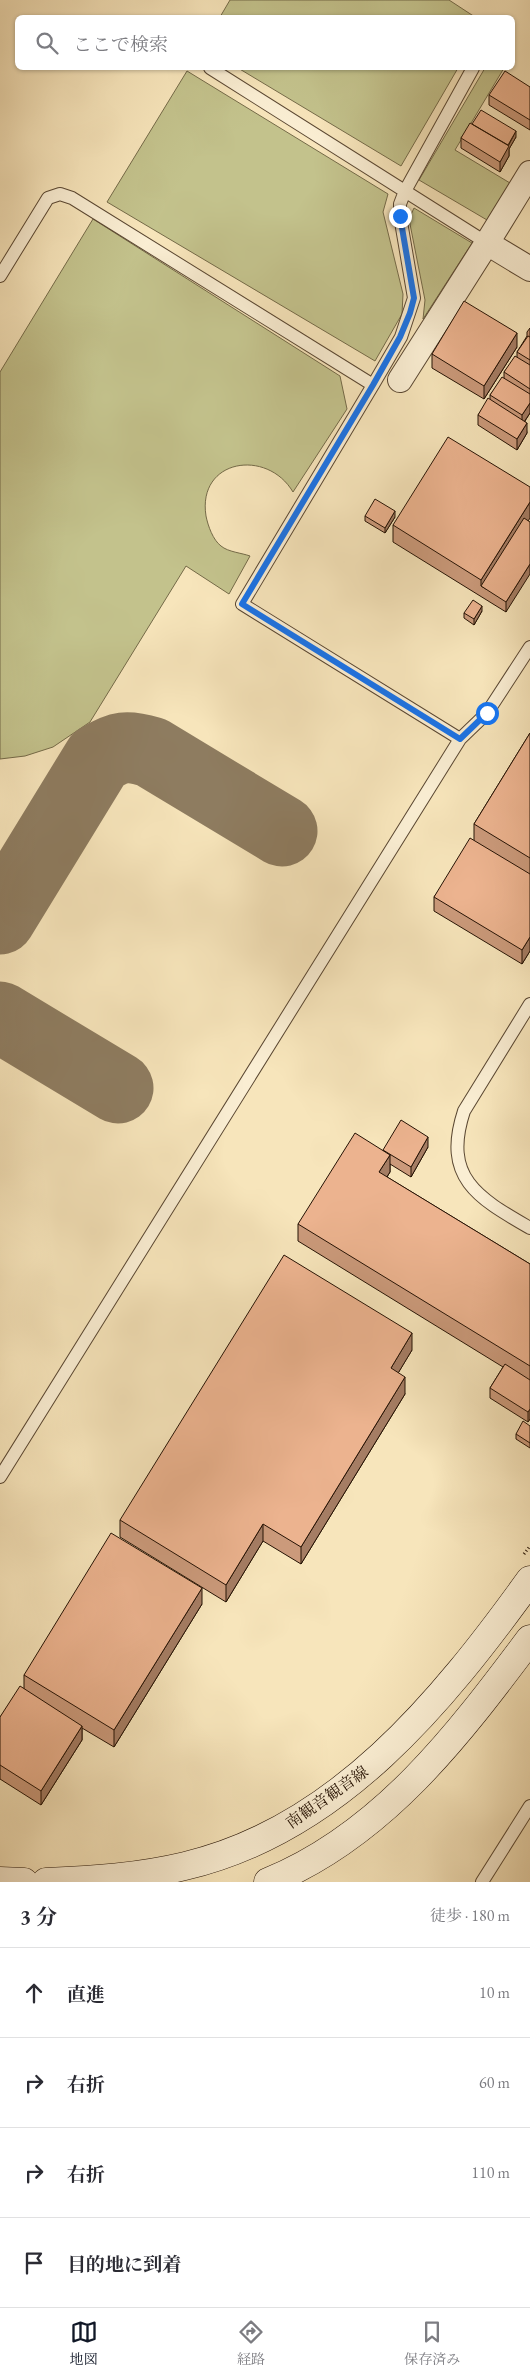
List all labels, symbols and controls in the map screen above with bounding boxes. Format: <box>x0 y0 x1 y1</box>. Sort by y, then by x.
search box <box>15 15 515 70</box>
icon: search <box>33 29 61 57</box>
text: ここで検索 <box>73 32 168 57</box>
route end <box>389 205 412 228</box>
route start <box>476 702 499 725</box>
street label: 南観音観音線 <box>282 1761 372 1833</box>
text: 3 分 <box>20 1903 57 1930</box>
text: 徒歩 · 180 m <box>430 1905 510 1926</box>
icon: ahead <box>20 1979 48 2007</box>
text: 直進 <box>67 1982 105 2007</box>
text: 10 m <box>479 1982 510 2003</box>
icon: right <box>20 2069 48 2097</box>
text: 右折 <box>67 2072 105 2097</box>
text: 60 m <box>479 2072 510 2093</box>
icon: right <box>20 2159 48 2187</box>
text: 右折 <box>67 2162 105 2187</box>
text: 110 m <box>471 2162 510 2183</box>
icon: arrive <box>20 2249 48 2277</box>
text: 目的地に到着 <box>67 2252 181 2277</box>
tab: 地図 <box>70 2318 98 2368</box>
tab: 経路 <box>237 2318 265 2368</box>
tab: 保存済み <box>404 2318 460 2368</box>

